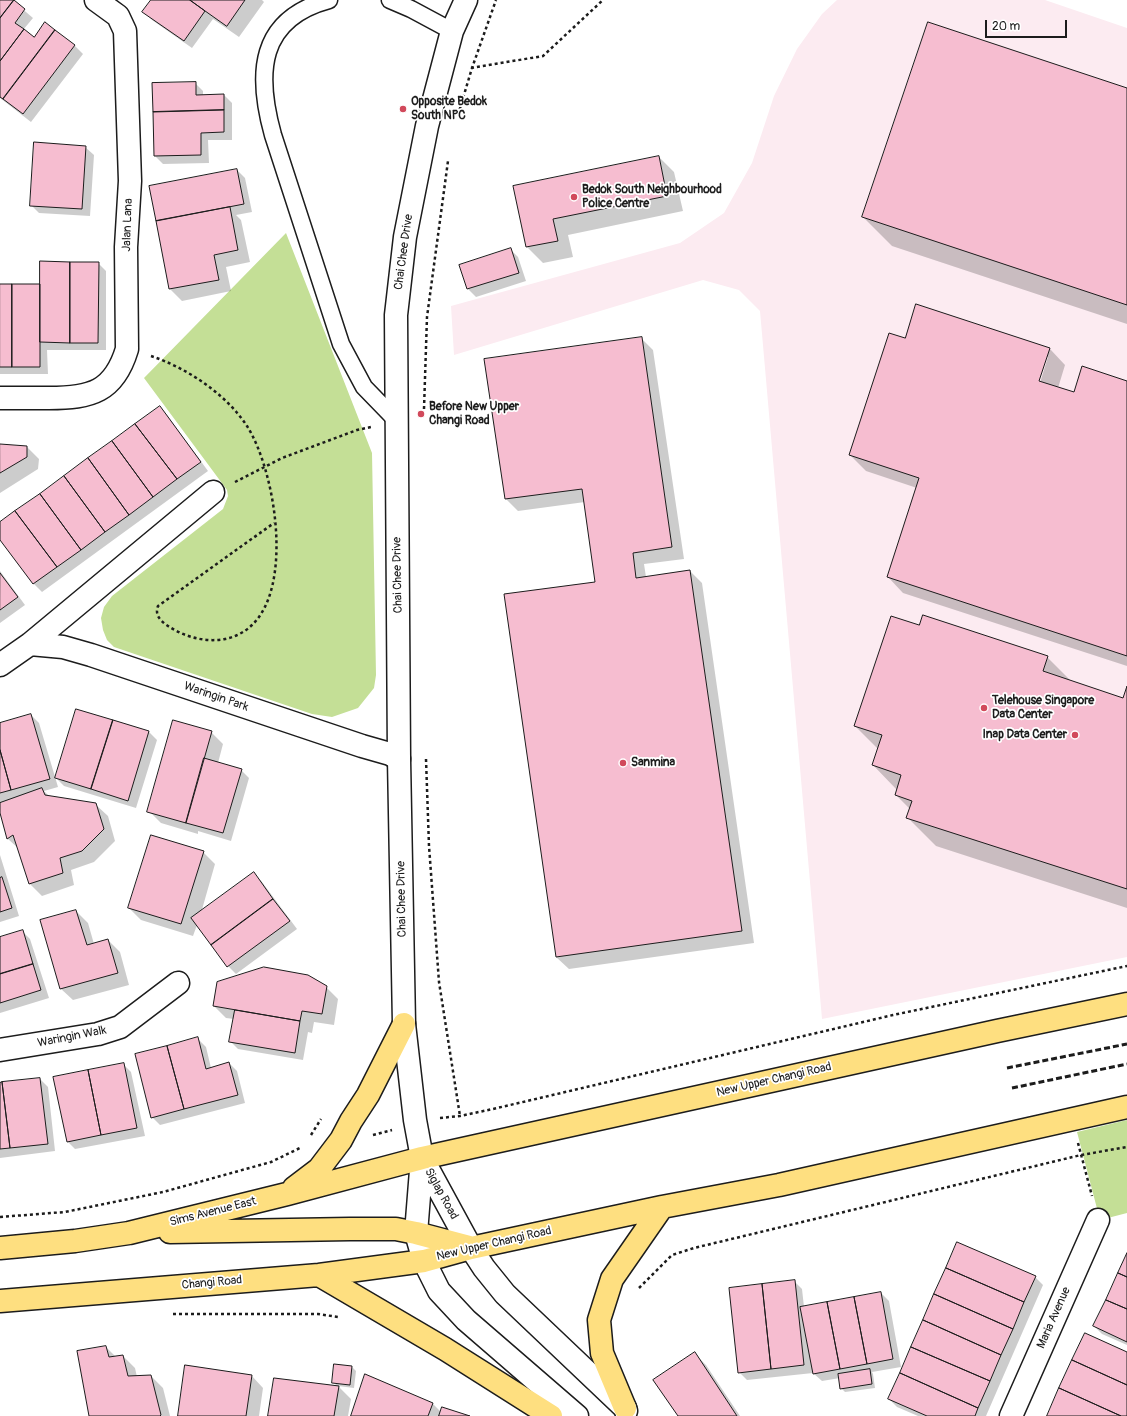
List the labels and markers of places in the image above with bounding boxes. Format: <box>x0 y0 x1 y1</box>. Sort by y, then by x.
place label: Opposite Bedok South NPC <box>411 95 487 123</box>
marker: Opposite Bedok South NPC <box>398 104 408 114</box>
place label: Bedok South Neighbourhood Police Centre <box>582 183 722 211</box>
marker: Bedok South Neighbourhood Police Centre <box>569 192 579 202</box>
place label: Before New Upper Changi Road <box>429 400 519 428</box>
marker: Before New Upper Changi Road <box>416 409 426 419</box>
place label: Telehouse Singapore Data Center <box>992 694 1094 722</box>
marker: Telehouse Singapore Data Center <box>979 703 989 713</box>
place label: Inap Data Center <box>982 728 1067 742</box>
marker: Inap Data Center <box>1070 730 1080 740</box>
place label: Sanmina <box>631 756 675 770</box>
marker: Sanmina <box>618 758 628 768</box>

